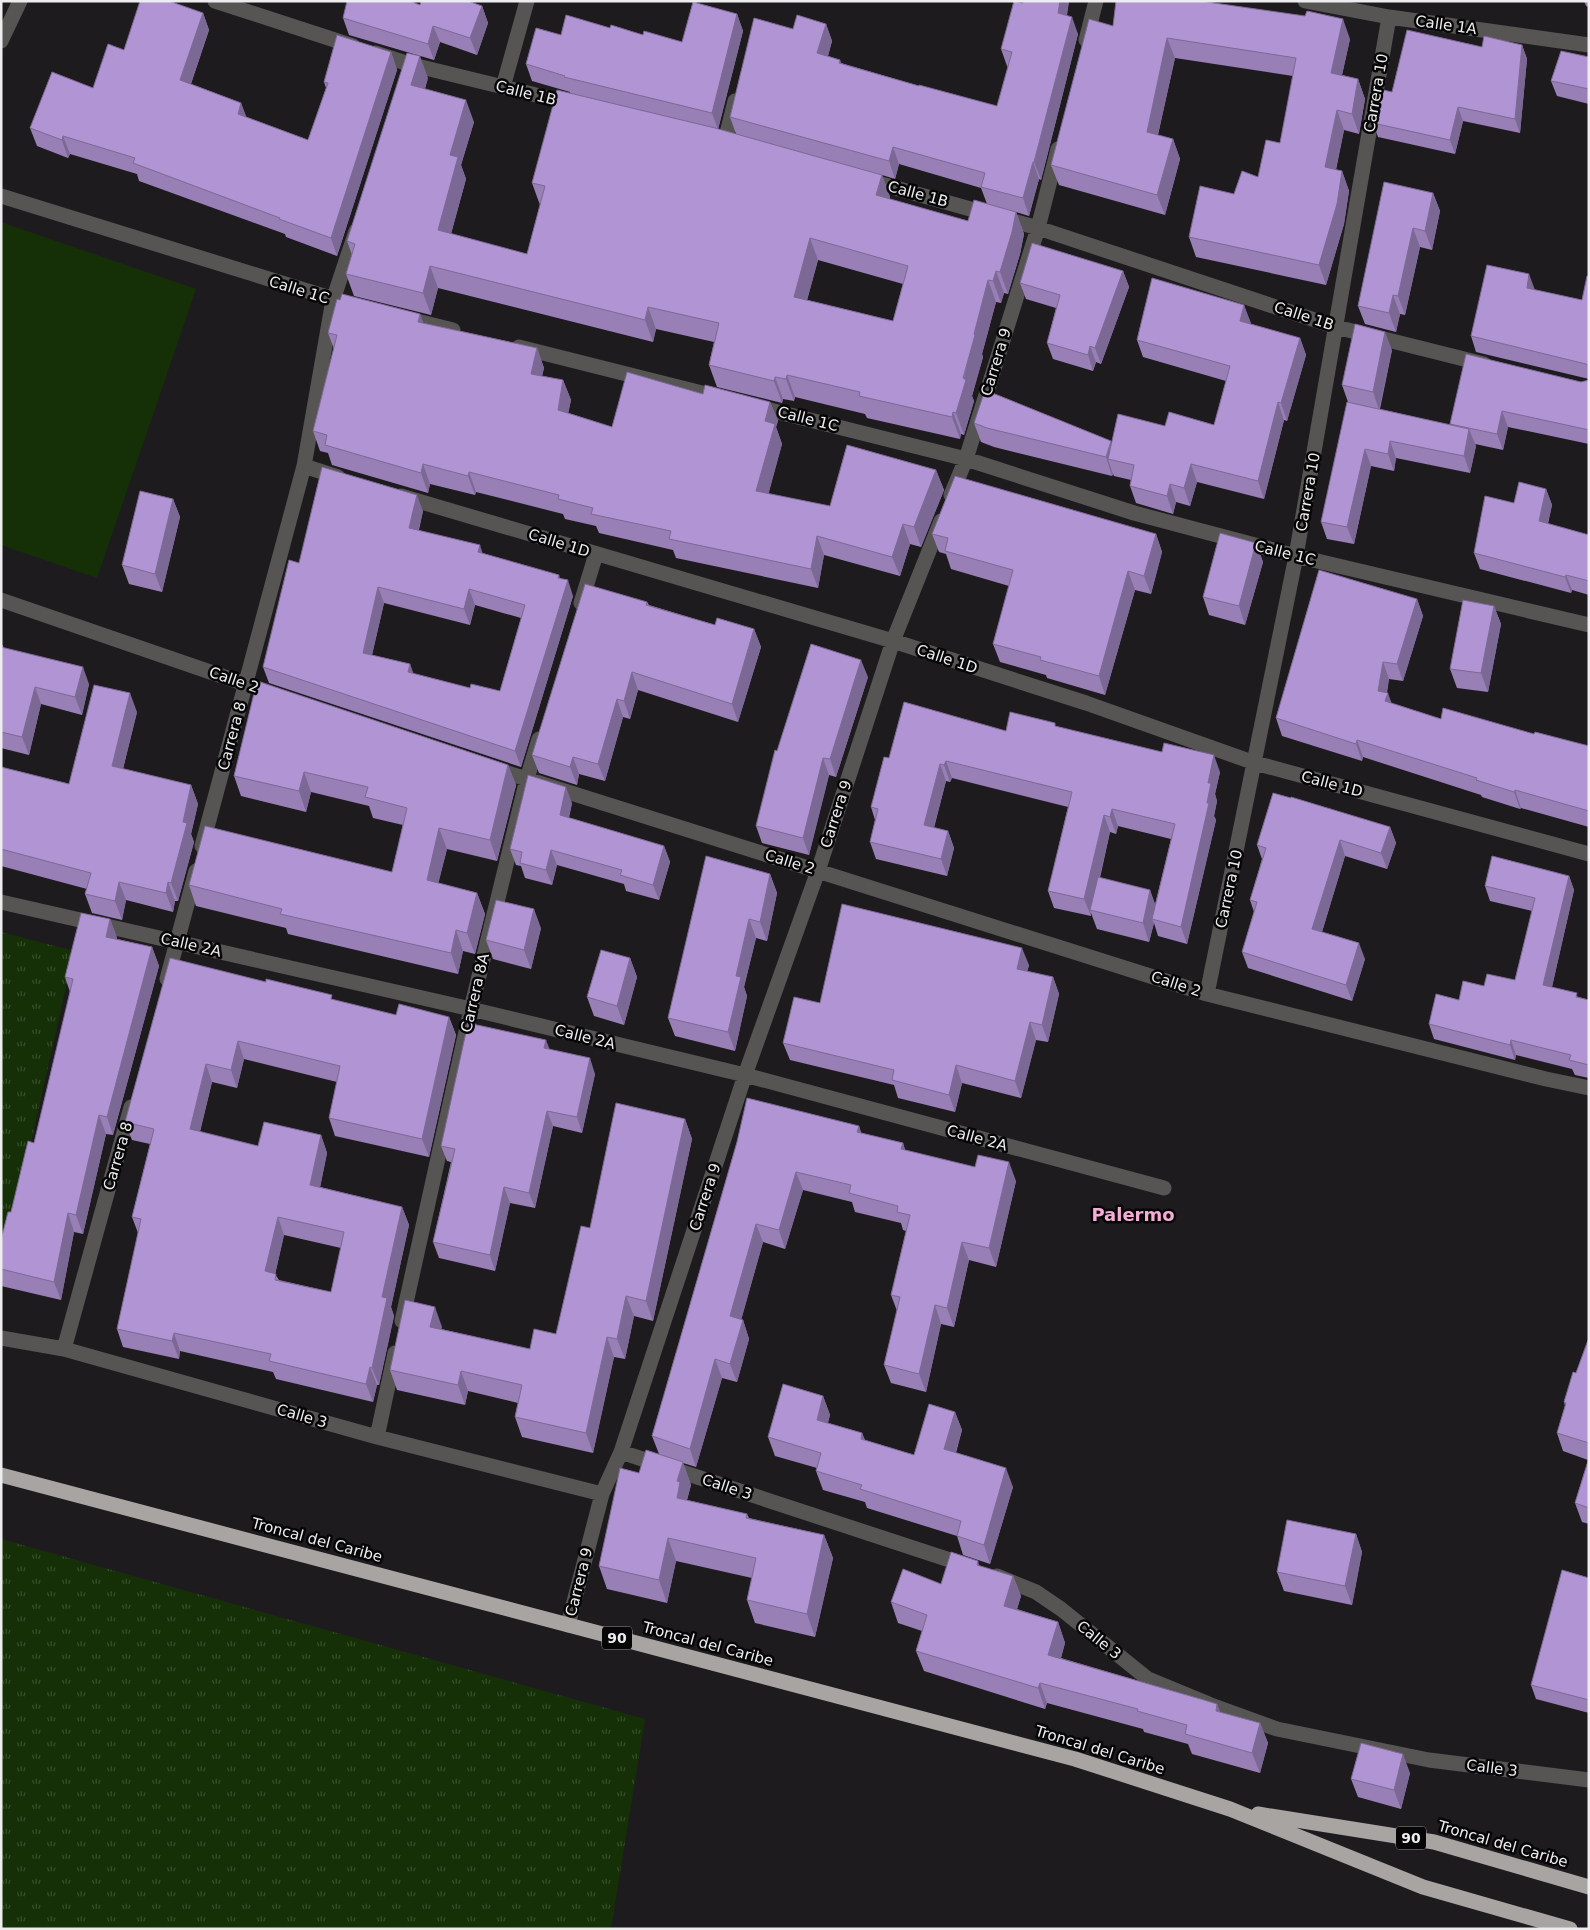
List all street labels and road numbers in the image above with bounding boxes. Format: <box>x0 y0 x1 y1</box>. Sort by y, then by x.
street label: Calle 1A <box>1414 12 1479 38</box>
street label: Carrera 10 <box>1360 52 1392 134</box>
street label: Calle 1B <box>494 77 558 109</box>
street label: Calle 1B <box>886 177 950 211</box>
street label: Calle 1C <box>267 272 331 308</box>
street label: Calle 1B <box>1272 298 1336 334</box>
street label: Carrera 9 <box>977 326 1015 398</box>
street label: Calle 1C <box>776 403 840 435</box>
street label: Carrera 10 <box>1292 451 1324 533</box>
street label: Calle 1D <box>526 525 592 561</box>
street label: Calle 1C <box>1253 537 1317 569</box>
street label: Calle 1D <box>914 641 980 677</box>
street label: Calle 2 <box>207 663 261 697</box>
street label: Carrera 8 <box>214 700 250 772</box>
street label: Calle 1D <box>1299 767 1365 801</box>
street label: Carrera 9 <box>817 778 855 850</box>
street label: Calle 2 <box>763 846 817 878</box>
street label: Carrera 10 <box>1212 848 1246 930</box>
street label: Calle 2A <box>159 929 224 961</box>
street label: Carrera 8A <box>457 951 493 1034</box>
street label: Calle 2 <box>1149 967 1203 1001</box>
street label: Calle 2A <box>553 1021 618 1053</box>
street label: Carrera 8 <box>100 1120 136 1192</box>
street label: Calle 2A <box>945 1121 1010 1155</box>
street label: Carrera 9 <box>686 1161 724 1233</box>
street label: Calle 3 <box>275 1400 329 1432</box>
street label: Calle 3 <box>700 1470 754 1504</box>
street label: Troncal del Caribe <box>249 1514 384 1566</box>
street label: Carrera 9 <box>562 1546 596 1618</box>
street label: Calle 3 <box>1073 1617 1125 1663</box>
street label: Troncal del Caribe <box>640 1618 775 1670</box>
road number: 90 <box>602 1626 632 1650</box>
street label: Troncal del Caribe <box>1032 1721 1167 1778</box>
street label: Calle 3 <box>1465 1756 1519 1780</box>
street label: Troncal del Caribe <box>1435 1817 1570 1871</box>
road number: 90 <box>1396 1826 1426 1850</box>

